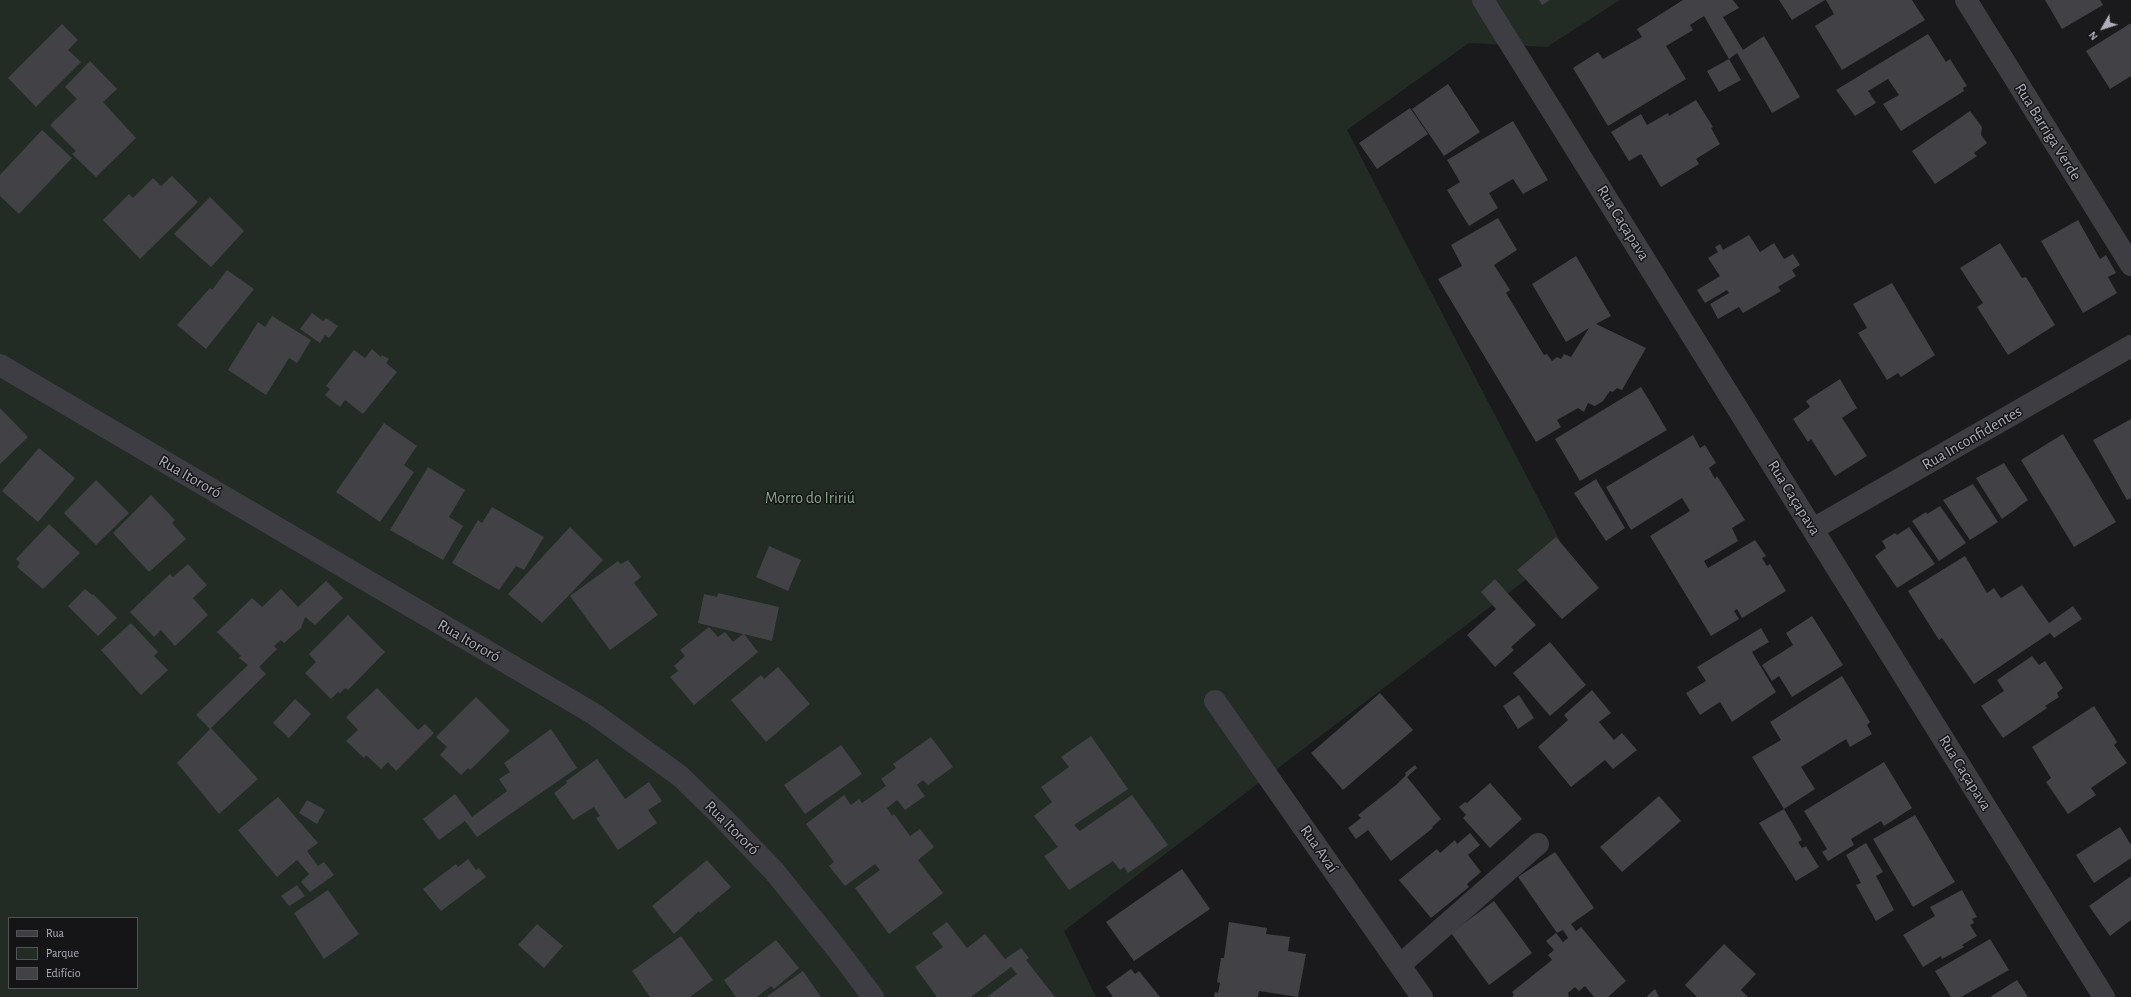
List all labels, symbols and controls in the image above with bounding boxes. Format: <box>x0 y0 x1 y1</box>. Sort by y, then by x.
north arrow <box>2083 8 2123 48</box>
text: N <box>2087 29 2100 42</box>
street label: Rua Barriga Verde <box>2010 80 2086 184</box>
street label: Rua Caçapava <box>1592 182 1654 264</box>
street label: Rua Inconfidentes <box>1919 402 2025 474</box>
street label: Rua Itororó <box>155 451 225 503</box>
street label: Rua Caçapava <box>1763 457 1825 539</box>
park label: Morro do Iririú <box>765 488 855 508</box>
street label: Rua Itororó <box>434 615 504 667</box>
street label: Rua Caçapava <box>1934 732 1996 814</box>
street label: Rua Itororó <box>701 797 763 859</box>
street label: Rua Avaí <box>1296 822 1342 876</box>
legend <box>8 917 138 989</box>
text: Rua <box>46 927 64 939</box>
text: Parque <box>46 947 79 959</box>
text: Edifício <box>46 967 81 979</box>

